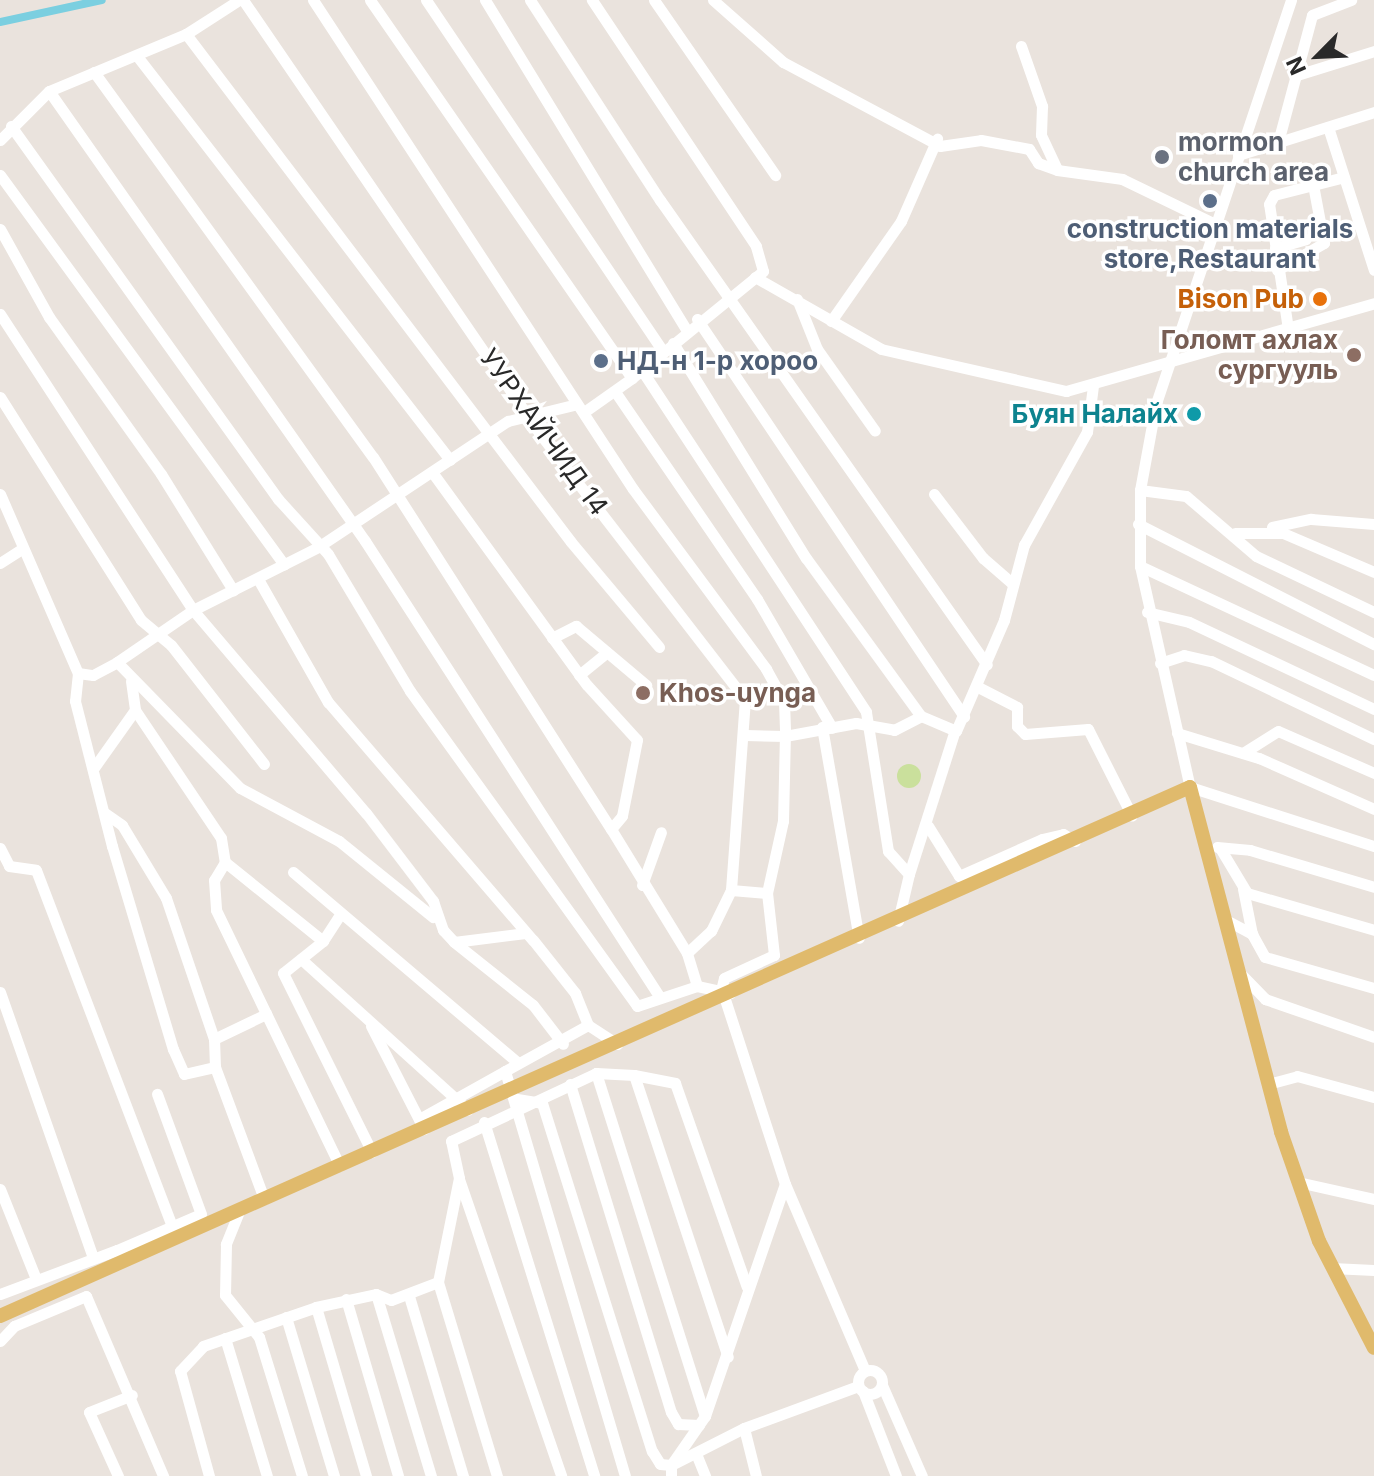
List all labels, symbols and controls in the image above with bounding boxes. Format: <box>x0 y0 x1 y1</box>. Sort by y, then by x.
north arrow <box>1278 16 1358 96</box>
text: N <box>1281 53 1311 79</box>
place label: mormon church area <box>1178 126 1329 188</box>
marker: mormon church area <box>1153 148 1171 166</box>
marker: construction materials store,Restaurant <box>1201 192 1219 210</box>
place label: construction materials store,Restaurant <box>1067 213 1353 274</box>
place label: Bison Pub <box>1177 283 1304 315</box>
marker: Bison Pub <box>1311 290 1329 308</box>
place label: Голомт ахлах сургууль <box>1161 324 1338 386</box>
street label: УУРХАЙЧИД 14 <box>473 343 615 521</box>
place label: НД-н 1-р хороо <box>617 345 818 377</box>
marker: Голомт ахлах сургууль <box>1345 346 1363 364</box>
marker: НД-н 1-р хороо <box>592 352 610 370</box>
place label: Буян Налайх <box>1012 398 1178 430</box>
marker: Буян Налайх <box>1185 405 1203 423</box>
place label: Khos-uynga <box>659 677 816 709</box>
marker: Khos-uynga <box>634 684 652 702</box>

